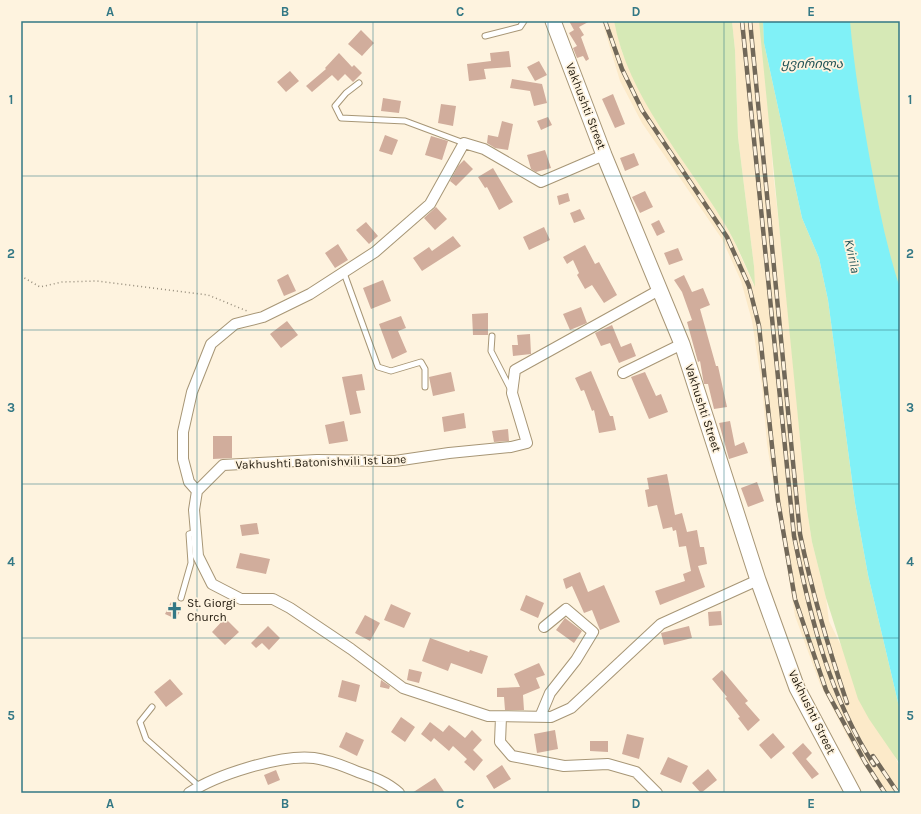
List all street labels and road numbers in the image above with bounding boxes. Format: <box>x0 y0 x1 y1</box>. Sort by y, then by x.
street label: Vakhushti Street <box>563 61 609 152</box>
street label: Vakhushti Street <box>682 362 724 454</box>
street label: Vakhushti Batonishvili 1st Lane <box>235 452 407 472</box>
street label: Vakhushti Street <box>786 668 839 757</box>

